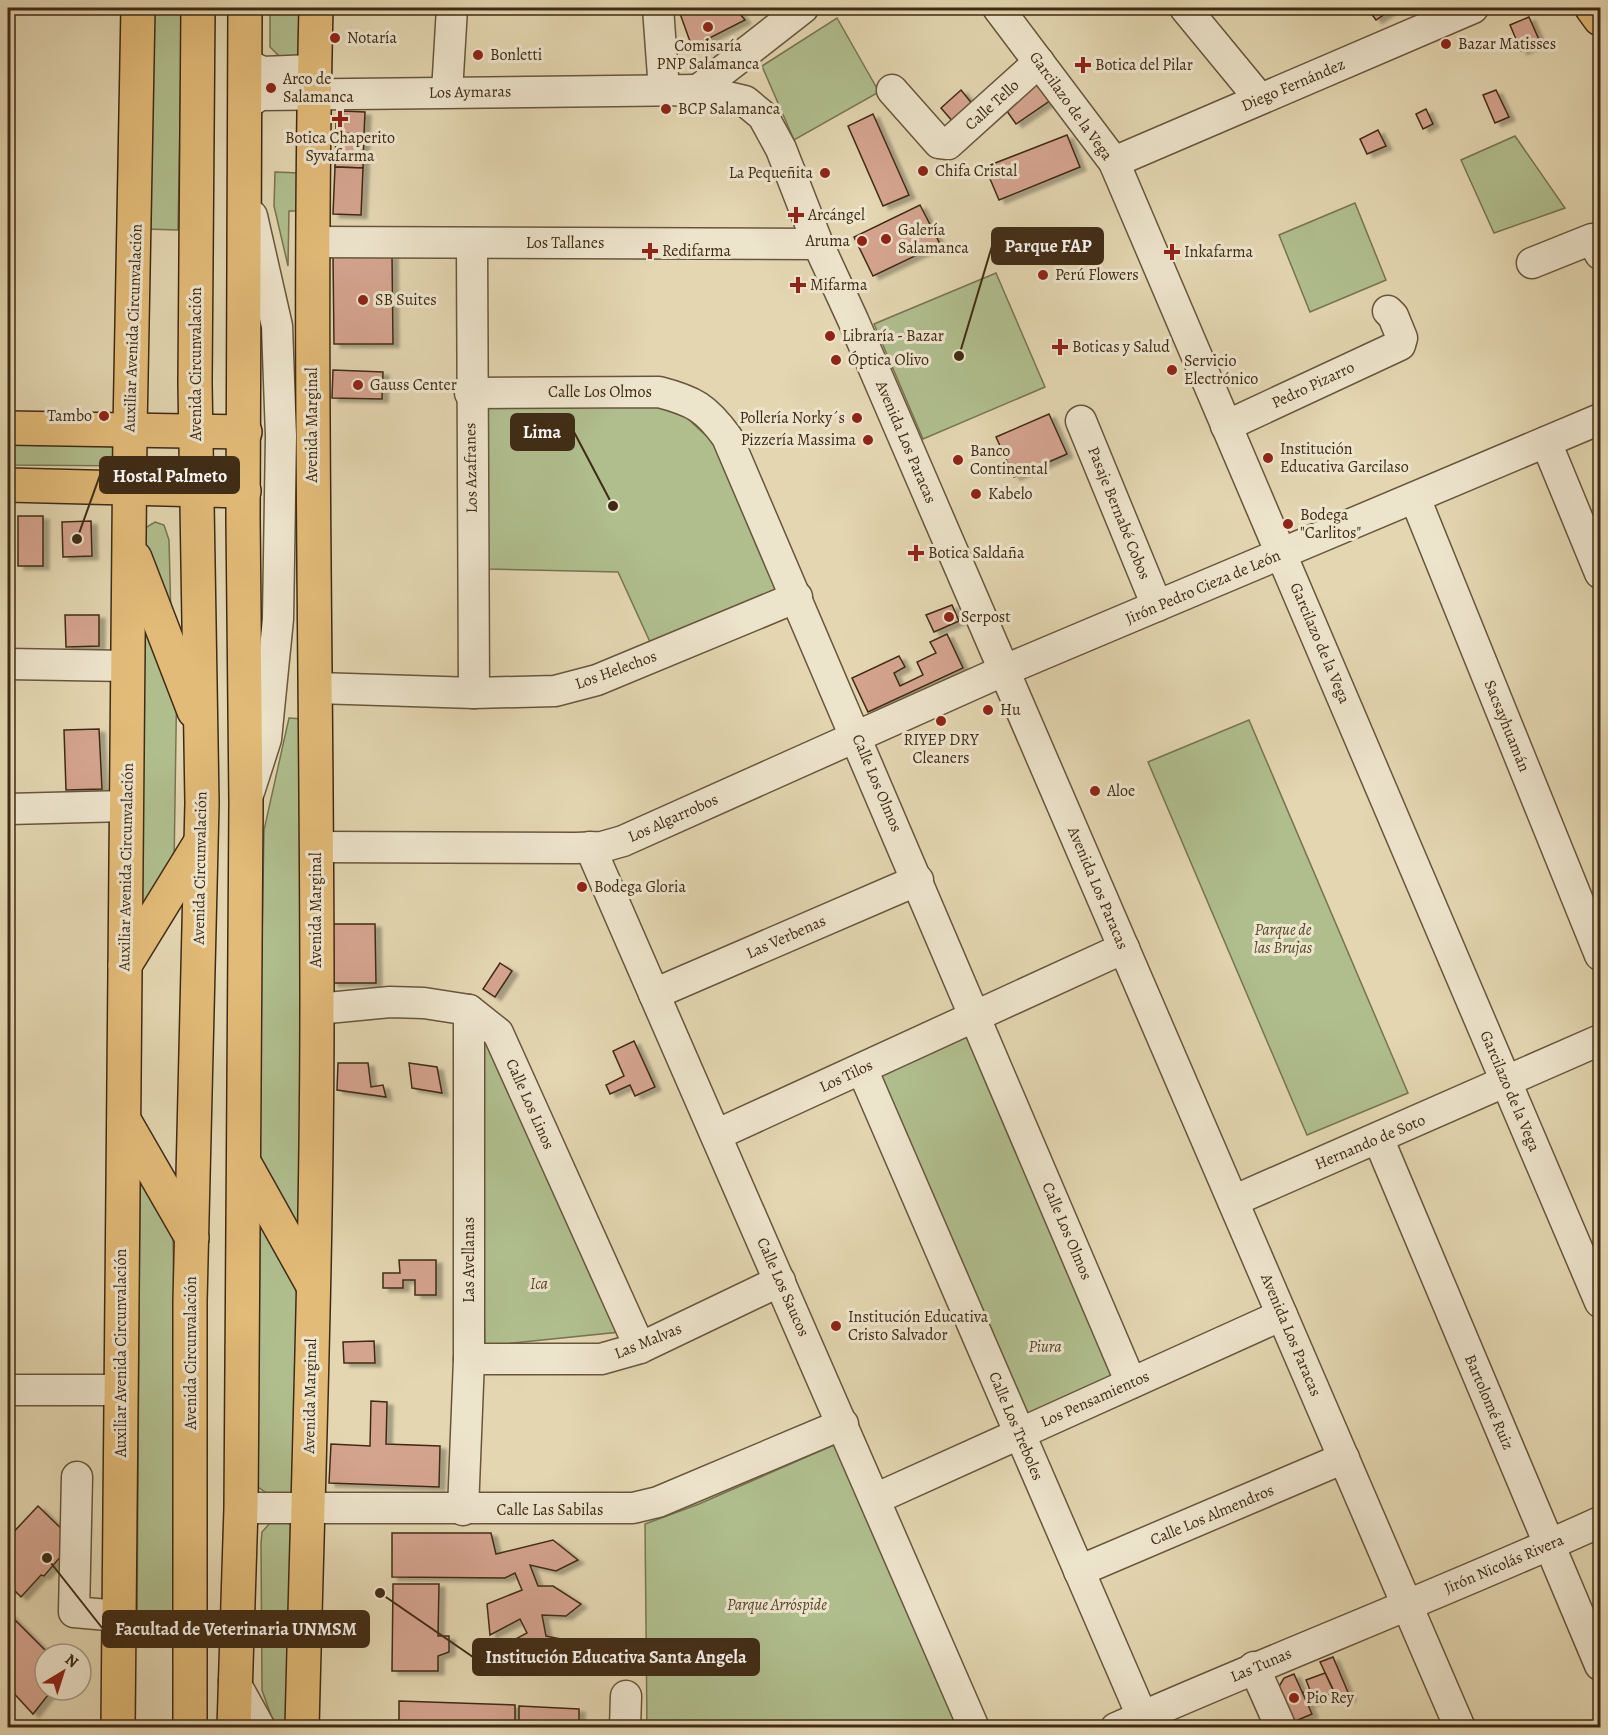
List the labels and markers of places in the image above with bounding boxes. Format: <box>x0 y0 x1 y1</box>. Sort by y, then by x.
marker: Comisaría PNP Salamanca <box>701 20 715 34</box>
place label: Notaría <box>347 27 398 49</box>
marker: Notaría <box>328 31 342 45</box>
place label: Bazar Matisses <box>1458 33 1556 55</box>
place label: Comisaría PNP Salamanca <box>657 35 760 75</box>
marker: Bazar Matisses <box>1439 37 1453 51</box>
place label: Bonletti <box>490 44 542 66</box>
marker: Bonletti <box>471 48 485 62</box>
place label: Botica del Pilar <box>1095 54 1193 76</box>
marker: Botica del Pilar <box>1076 58 1090 72</box>
place label: Arco de Salamanca <box>282 68 354 108</box>
marker: Arco de Salamanca <box>264 81 278 95</box>
place label: BCP Salamanca <box>678 98 781 120</box>
marker: BCP Salamanca <box>659 102 673 116</box>
marker: Botica Chaperito Syvafarma <box>333 112 347 126</box>
place label: Botica Chaperito Syvafarma <box>285 127 395 167</box>
place label: Chifa Cristal <box>935 160 1017 182</box>
place label: La Pequeñita <box>729 162 814 184</box>
marker: Chifa Cristal <box>916 164 930 178</box>
marker: La Pequeñita <box>818 166 832 180</box>
place label: Arcángel <box>807 204 865 226</box>
marker: Arcángel <box>789 208 803 222</box>
place label: Galería Salamanca <box>898 219 969 259</box>
callout: Parque FAP <box>992 228 1103 264</box>
place label: Aruma <box>804 230 851 252</box>
marker: Galería Salamanca <box>879 232 893 246</box>
marker: Aruma <box>855 234 869 248</box>
place label: Redifarma <box>662 240 732 262</box>
place label: Inkafarma <box>1184 241 1253 263</box>
marker: Redifarma <box>643 244 657 258</box>
marker: Inkafarma <box>1165 245 1179 259</box>
place label: Perú Flowers <box>1055 264 1139 286</box>
marker: Perú Flowers <box>1036 268 1050 282</box>
place label: Mifarma <box>810 274 868 296</box>
marker: Mifarma <box>791 278 805 292</box>
place label: SB Suites <box>375 289 437 311</box>
marker: SB Suites <box>356 293 370 307</box>
place label: Libraría - Bazar <box>842 325 944 347</box>
marker: Libraría - Bazar <box>823 329 837 343</box>
place label: Boticas y Salud <box>1072 336 1170 358</box>
marker: Boticas y Salud <box>1053 340 1067 354</box>
place label: Óptica Olivo <box>848 349 929 371</box>
place label: Servicio Electrónico <box>1184 350 1258 390</box>
marker: Óptica Olivo <box>829 353 843 367</box>
marker: Servicio Electrónico <box>1165 363 1179 377</box>
place label: Gauss Center <box>370 374 457 396</box>
marker: Gauss Center <box>351 378 365 392</box>
place label: Tambo <box>47 405 92 427</box>
place label: Pollería Norky´s <box>740 407 845 429</box>
marker: Tambo <box>97 409 111 423</box>
marker: Pollería Norky´s <box>850 411 864 425</box>
callout: Lima <box>511 414 574 450</box>
place label: Pizzería Massima <box>741 429 857 451</box>
marker: Pizzería Massima <box>861 433 875 447</box>
place label: Institución Educativa Garcilaso <box>1280 438 1409 478</box>
place label: Banco Continental <box>970 440 1048 480</box>
marker: Institución Educativa Garcilaso <box>1261 451 1275 465</box>
marker: Banco Continental <box>951 453 965 467</box>
callout: Hostal Palmeto <box>100 457 239 493</box>
place label: Kabelo <box>988 483 1033 505</box>
marker: Kabelo <box>969 487 983 501</box>
place label: Bodega "Carlitos" <box>1300 504 1361 544</box>
marker: Bodega "Carlitos" <box>1281 517 1295 531</box>
place label: Botica Saldaña <box>928 542 1025 564</box>
marker: Botica Saldaña <box>909 546 923 560</box>
place label: Serpost <box>961 606 1011 628</box>
marker: Serpost <box>942 610 956 624</box>
place label: Hu <box>1000 699 1021 721</box>
marker: Hu <box>981 703 995 717</box>
marker: RIYEP DRY Cleaners <box>934 714 948 728</box>
place label: RIYEP DRY Cleaners <box>903 729 979 769</box>
place label: Aloe <box>1106 780 1135 802</box>
marker: Aloe <box>1088 784 1102 798</box>
place label: Bodega Gloria <box>594 876 686 898</box>
marker: Bodega Gloria <box>575 880 589 894</box>
place label: Institución Educativa Cristo Salvador <box>848 1306 989 1346</box>
marker: Institución Educativa Cristo Salvador <box>829 1319 843 1333</box>
callout: Facultad de Veterinaria UNMSM <box>103 1611 369 1647</box>
callout: Institución Educativa Santa Angela <box>473 1639 759 1675</box>
place label: Pio Rey <box>1306 1687 1355 1709</box>
marker: Pio Rey <box>1287 1691 1301 1705</box>

